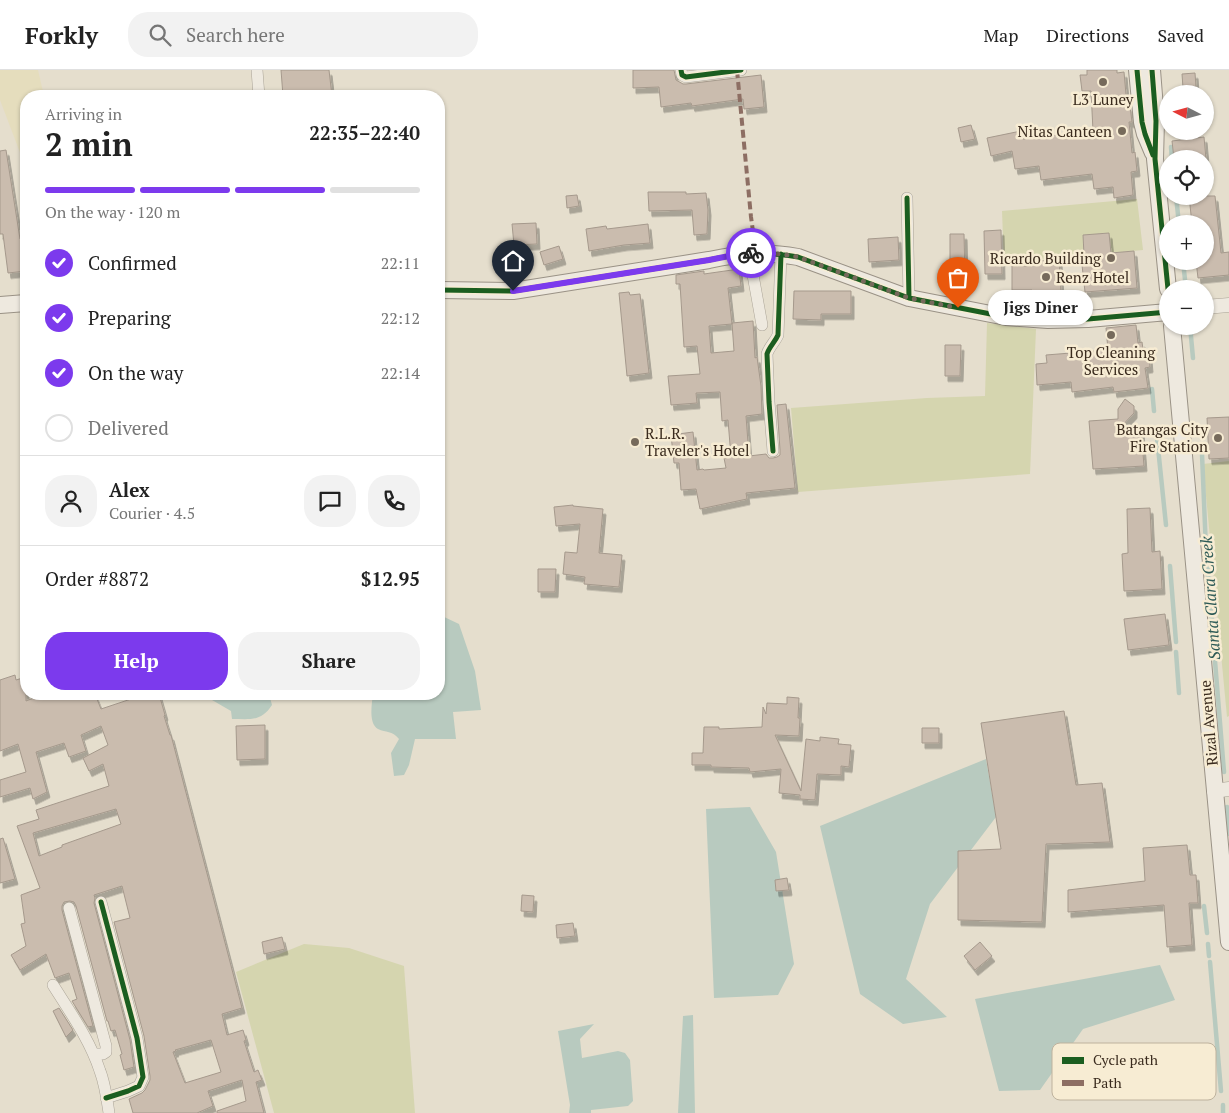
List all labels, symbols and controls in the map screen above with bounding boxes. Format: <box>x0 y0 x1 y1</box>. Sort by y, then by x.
search box <box>128 12 478 57</box>
text: Forkly <box>25 19 98 51</box>
icon: search <box>146 21 174 49</box>
text: Search here <box>186 22 285 47</box>
text: Map <box>983 23 1018 47</box>
text: Directions <box>1046 23 1129 47</box>
text: Saved <box>1157 23 1204 47</box>
marker: L3 Luney <box>1097 76 1109 88</box>
north arrow <box>1159 85 1214 140</box>
map controls <box>1159 85 1214 335</box>
place label: L3 Luney <box>1073 89 1134 109</box>
text: Arriving in <box>45 103 122 125</box>
text: 22:35–22:40 <box>309 120 420 145</box>
place label: Nitas Canteen <box>1018 121 1112 141</box>
text: 2 min <box>45 123 133 165</box>
marker: Nitas Canteen <box>1116 125 1128 137</box>
button: locate <box>1159 150 1214 205</box>
text: On the way · 120 m <box>45 201 180 223</box>
button: + <box>1159 215 1214 270</box>
courier <box>726 228 776 278</box>
icon: bike <box>737 239 765 267</box>
pin <box>492 240 534 291</box>
icon: home <box>499 247 527 275</box>
place label: Ricardo Building <box>990 248 1102 268</box>
icon: check <box>45 249 73 277</box>
text: Confirmed <box>88 250 177 275</box>
text: 22:11 <box>381 252 420 274</box>
marker: Ricardo Building <box>1105 252 1117 264</box>
pin <box>937 257 979 308</box>
icon: bag <box>944 264 972 292</box>
place label: Renz Hotel <box>1056 267 1129 287</box>
marker: Renz Hotel <box>1040 271 1052 283</box>
button: − <box>1159 280 1214 335</box>
callout: Jigs Diner <box>988 290 1093 326</box>
text: Jigs Diner <box>1003 296 1078 318</box>
icon: check <box>45 304 73 332</box>
text: Preparing <box>88 305 171 330</box>
text: 22:12 <box>381 307 420 329</box>
marker: Top Cleaning Services <box>1105 329 1117 341</box>
place label: Top Cleaning Services <box>1067 342 1156 379</box>
icon: check <box>45 359 73 387</box>
text: On the way <box>88 360 183 385</box>
text: 22:14 <box>381 362 420 384</box>
text: Delivered <box>88 415 169 440</box>
place label: Batangas City Fire Station <box>1116 419 1208 456</box>
place label: R.L.R. Traveler's Hotel <box>645 423 750 460</box>
marker: Batangas City Fire Station <box>1212 432 1224 444</box>
marker: R.L.R. Traveler's Hotel <box>629 436 641 448</box>
button: person <box>45 475 97 527</box>
button: chat <box>304 475 356 527</box>
button: phone <box>368 475 420 527</box>
text: Alex <box>109 477 150 502</box>
text: Courier · 4.5 <box>109 502 195 524</box>
water label: Santa Clara Creek <box>1195 535 1225 661</box>
text: Order #8872 <box>45 566 149 591</box>
text: $12.95 <box>361 566 420 591</box>
button: Help <box>45 632 228 690</box>
button: Share <box>238 632 420 690</box>
street label: Rizal Avenue <box>1194 679 1222 767</box>
legend <box>1052 1043 1216 1100</box>
text: Cycle path <box>1093 1050 1158 1069</box>
text: Path <box>1093 1073 1122 1092</box>

